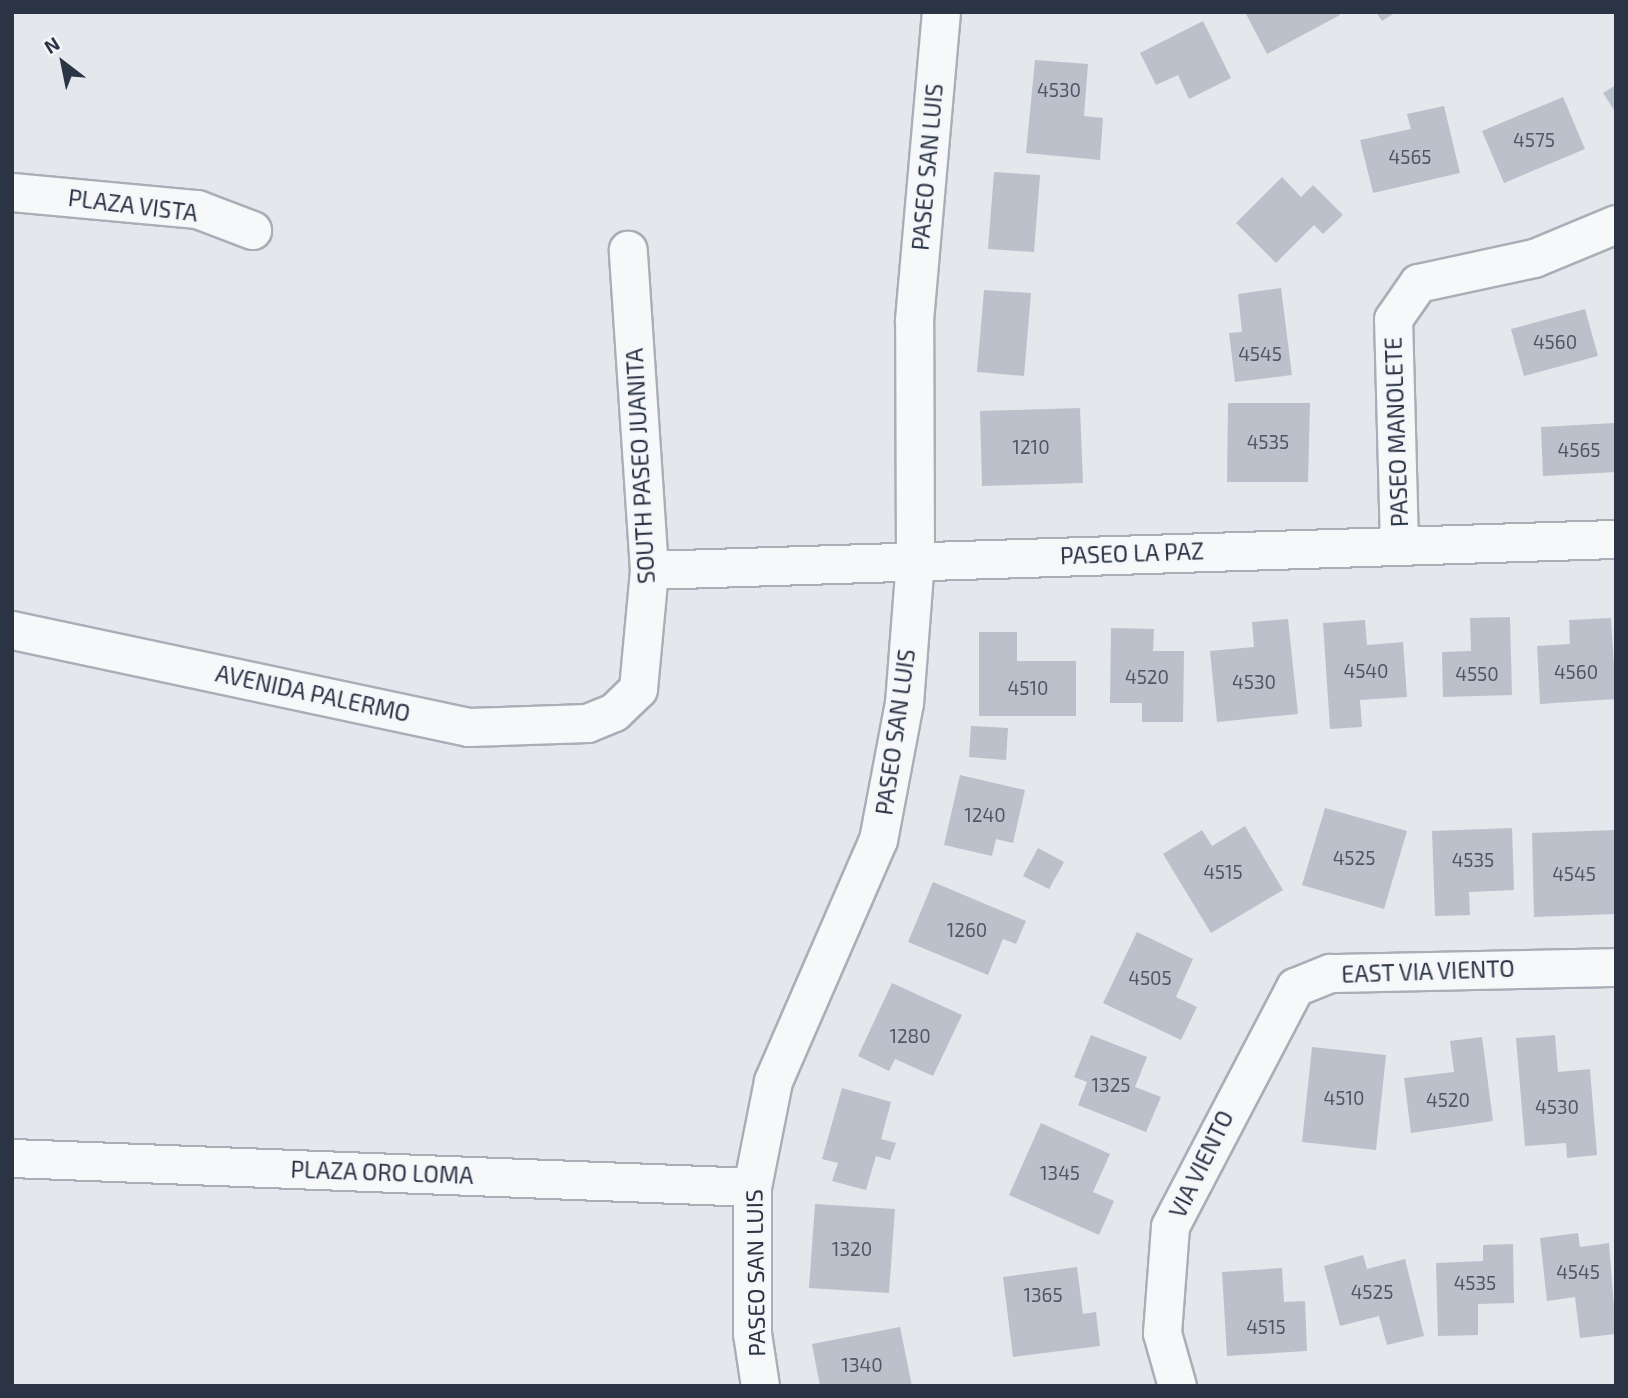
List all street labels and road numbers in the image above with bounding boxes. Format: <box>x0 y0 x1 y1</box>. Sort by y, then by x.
street label: PASEO SAN LUIS <box>906 82 948 252</box>
street label: PLAZA VISTA <box>66 183 200 227</box>
street label: PASEO MANOLETE <box>1379 336 1413 528</box>
street label: SOUTH PASEO JUANITA <box>620 347 660 585</box>
street label: PASEO LA PAZ <box>1059 537 1205 569</box>
street label: PASEO SAN LUIS <box>870 647 920 817</box>
street label: AVENIDA PALERMO <box>213 659 413 727</box>
street label: EAST VIA VIENTO <box>1340 954 1516 988</box>
street label: VIA VIENTO <box>1163 1105 1239 1223</box>
street label: PLAZA ORO LOMA <box>290 1155 474 1189</box>
street label: PASEO SAN LUIS <box>740 1189 770 1357</box>

